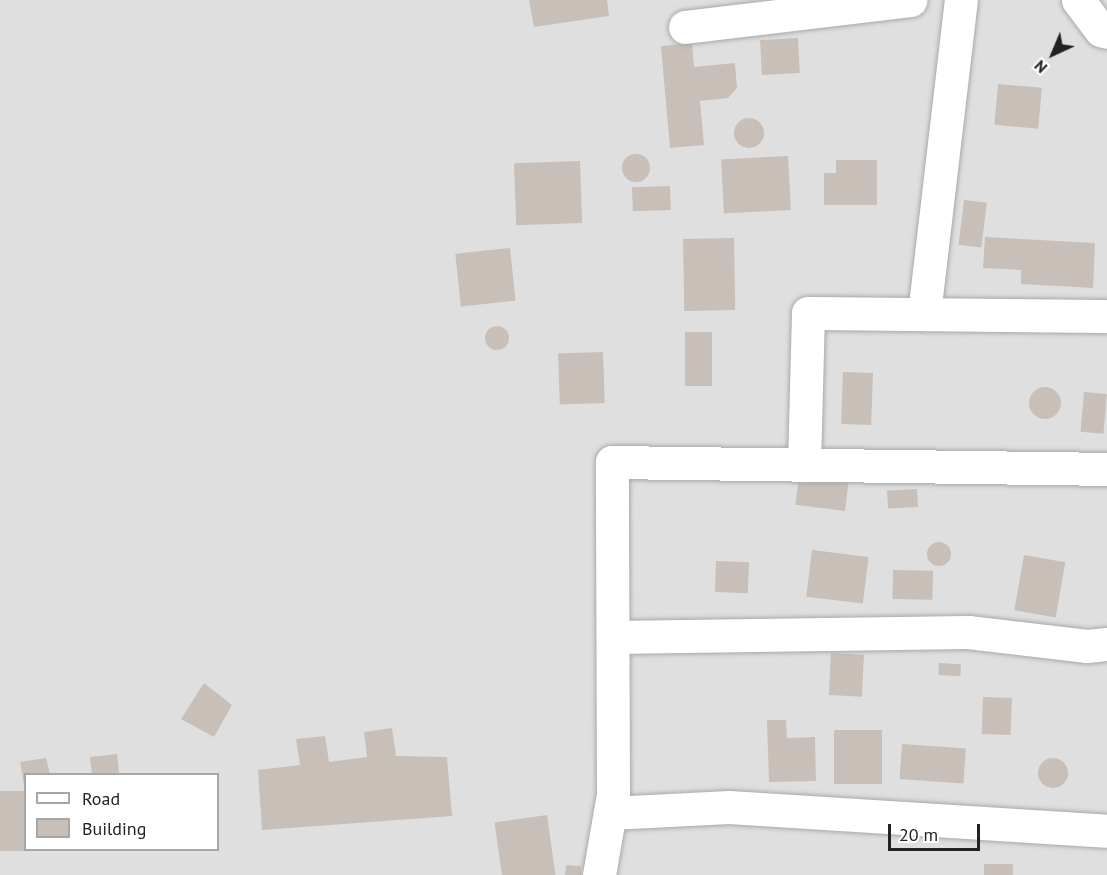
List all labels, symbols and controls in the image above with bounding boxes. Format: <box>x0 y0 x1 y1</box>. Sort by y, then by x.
north arrow <box>1023 24 1083 84</box>
text: N <box>1030 56 1051 78</box>
legend <box>24 773 219 851</box>
text: Road <box>82 787 120 810</box>
scale bar <box>891 812 982 850</box>
text: Building <box>82 817 146 840</box>
text: 20 m <box>899 823 938 846</box>

